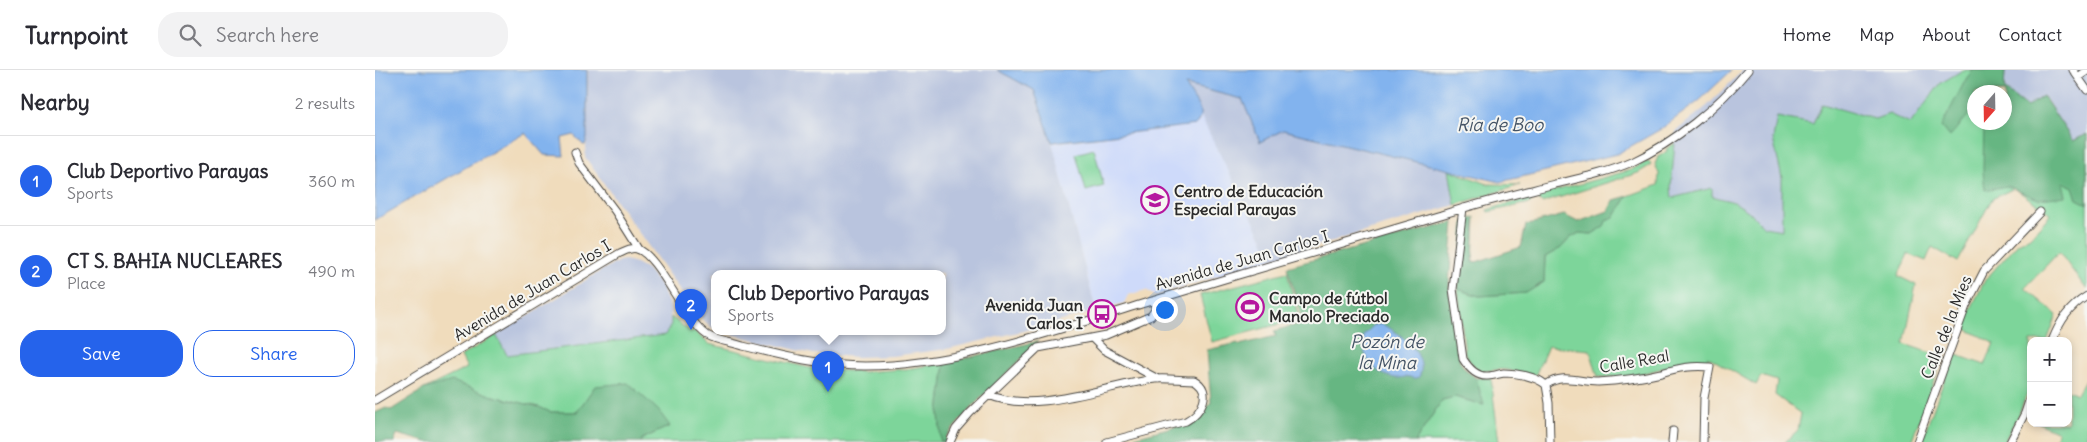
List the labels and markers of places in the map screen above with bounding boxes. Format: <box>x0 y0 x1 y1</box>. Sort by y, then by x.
place label: Centro de Educación Especial Parayas <box>1174 181 1323 220</box>
school or university icon: Centro de Educación Especial Parayas <box>1140 185 1170 215</box>
place label: Campo de fútbol Manolo Preciado <box>1269 288 1389 326</box>
pin: 2 <box>675 289 707 330</box>
sports icon: Campo de fútbol Manolo Preciado <box>1235 292 1265 322</box>
place label: Avenida Juan Carlos I <box>985 295 1083 333</box>
bus stop icon: Avenida Juan Carlos I <box>1087 299 1117 329</box>
pin: 1 <box>812 351 844 392</box>

